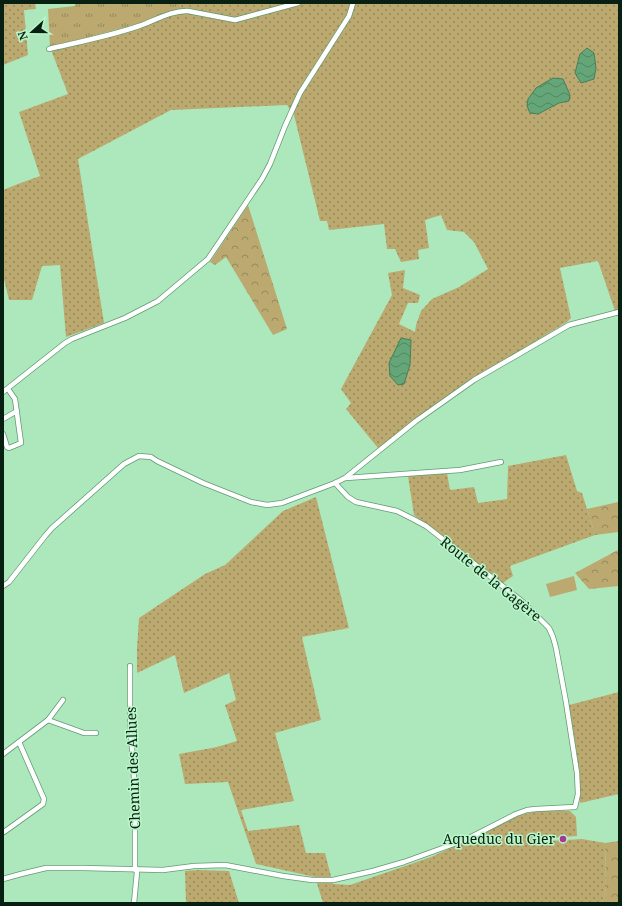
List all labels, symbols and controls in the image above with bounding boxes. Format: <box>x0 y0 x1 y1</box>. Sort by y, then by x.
north arrow <box>12 12 52 52</box>
text: N <box>14 29 31 42</box>
street label: Route de la Gagère <box>437 532 546 625</box>
street label: Chemin des Allues <box>121 706 144 830</box>
place label: Aqueduc du Gier <box>443 829 555 848</box>
marker: Aqueduc du Gier <box>558 834 568 844</box>

